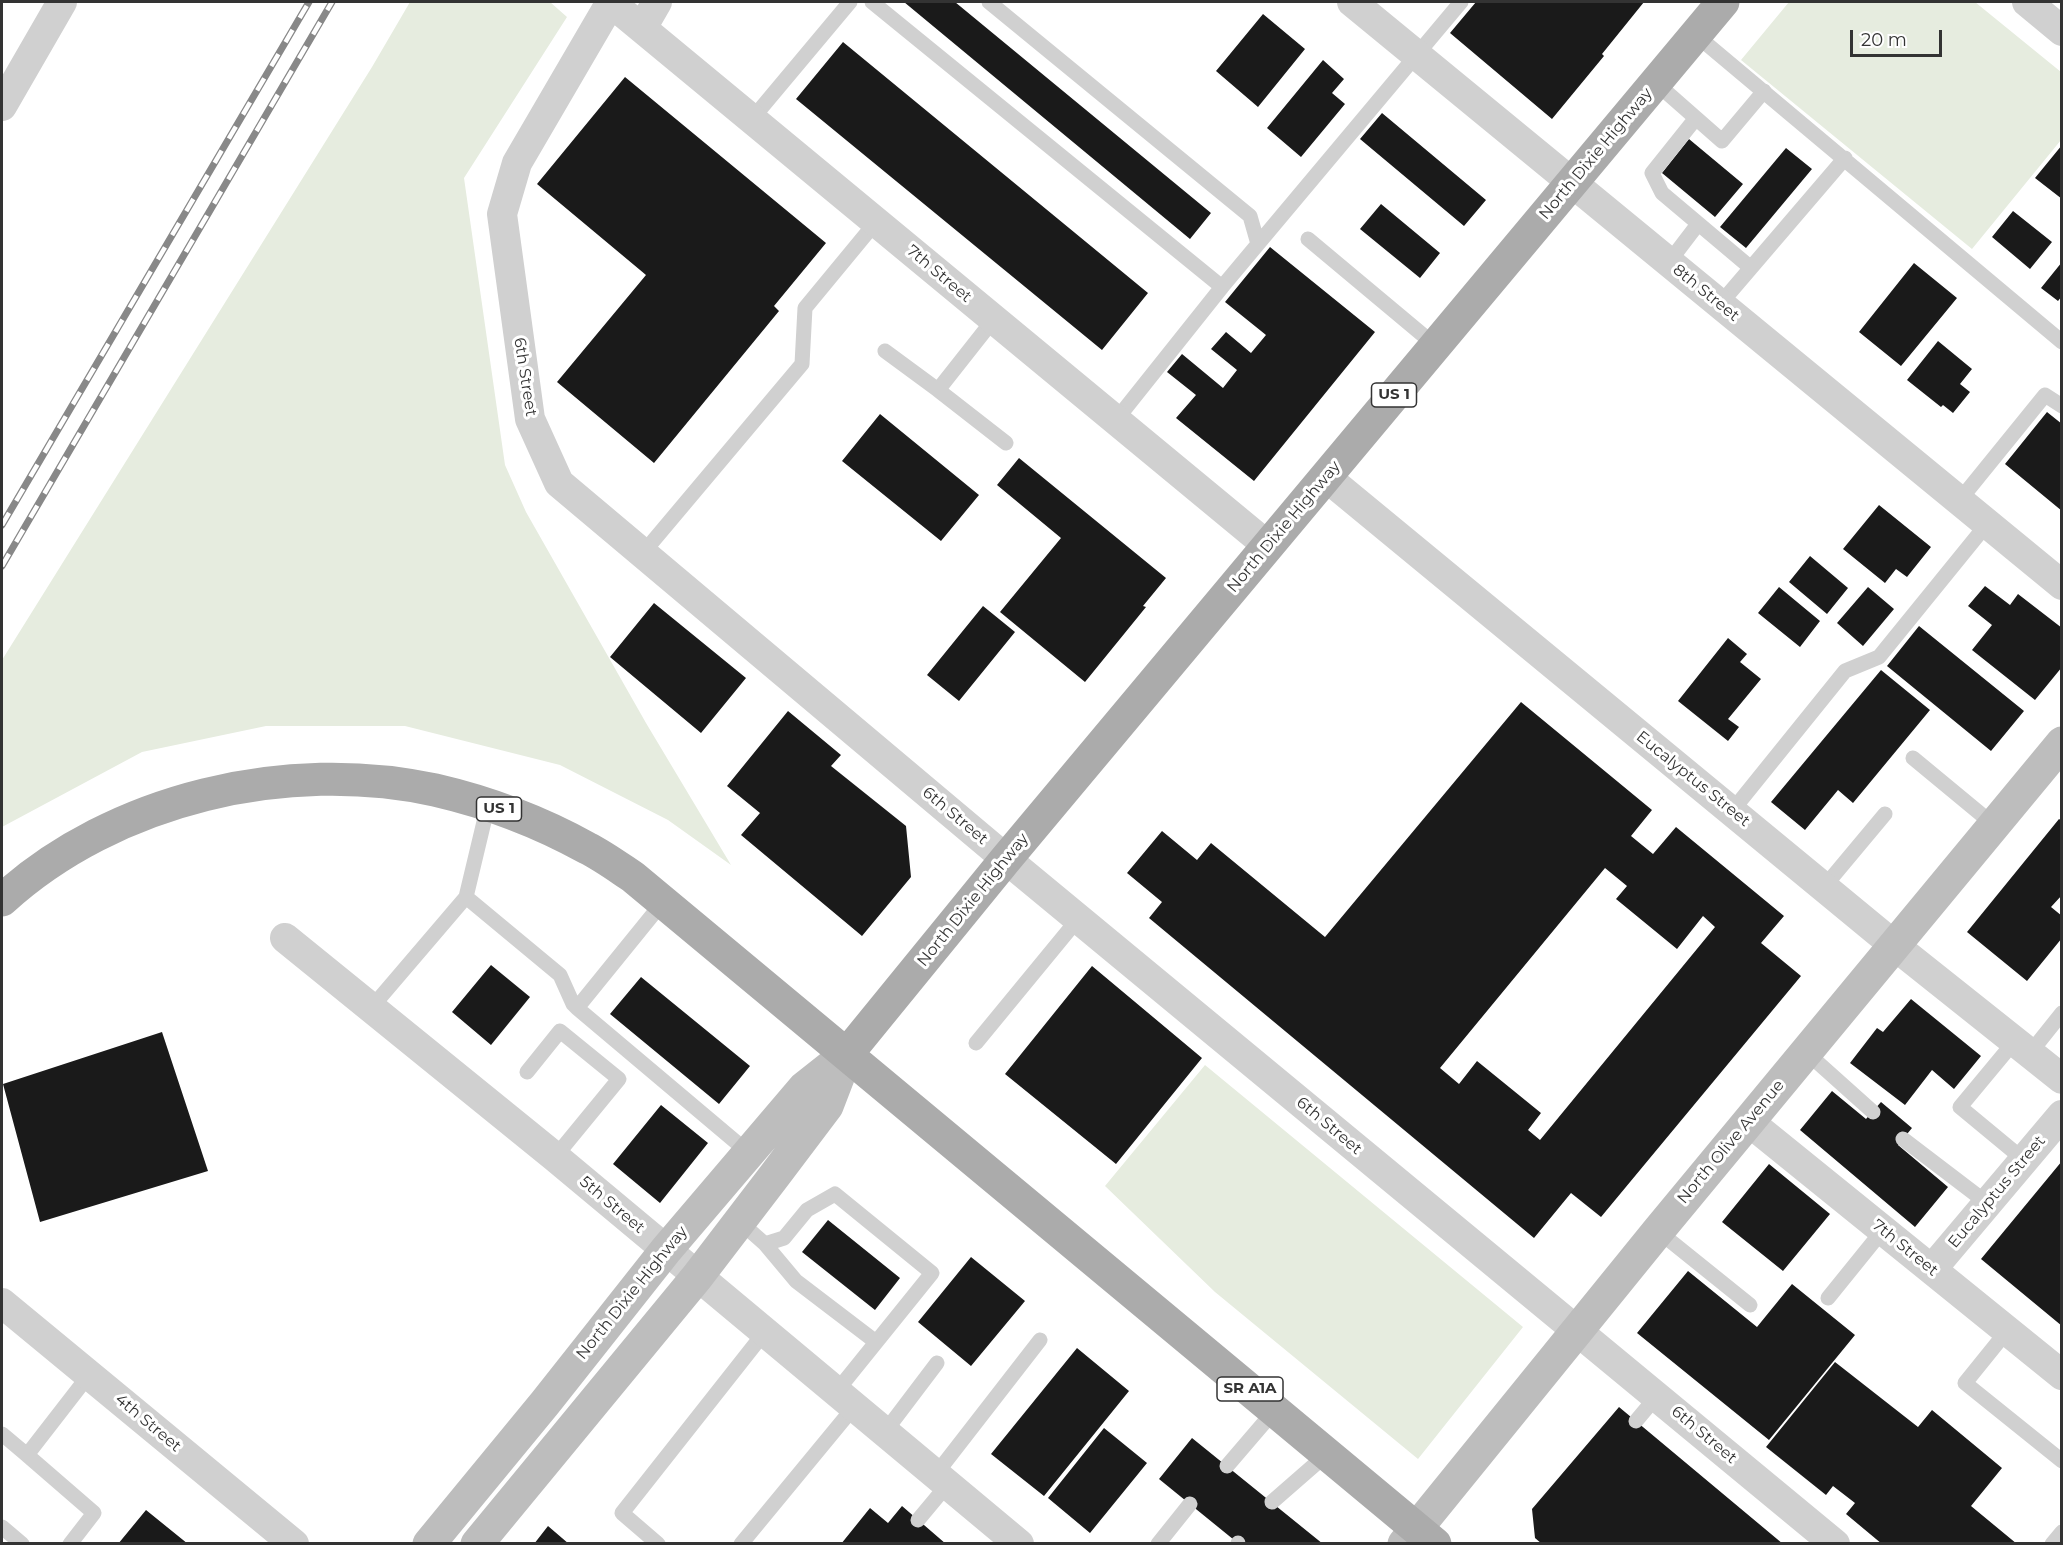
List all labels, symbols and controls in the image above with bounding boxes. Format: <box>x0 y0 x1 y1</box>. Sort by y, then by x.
scale bar <box>1853 18 1944 56</box>
text: 20 m <box>1861 29 1907 51</box>
street label: North Dixie Highway <box>1535 84 1657 224</box>
street label: 7th Street <box>903 241 975 307</box>
street label: 8th Street <box>1669 260 1743 326</box>
street label: 6th Street <box>509 336 541 418</box>
road number: US 1 <box>1372 383 1416 407</box>
street label: North Dixie Highway <box>1223 457 1345 597</box>
street label: Eucalyptus Street <box>1632 727 1754 831</box>
street label: 6th Street <box>918 783 992 849</box>
road number: US 1 <box>476 797 522 821</box>
street label: North Dixie Highway <box>913 829 1033 971</box>
street label: North Olive Avenue <box>1674 1076 1788 1208</box>
street label: 6th Street <box>1292 1093 1366 1159</box>
street label: Eucalyptus Street <box>1944 1132 2050 1252</box>
street label: 5th Street <box>576 1172 648 1238</box>
street label: 7th Street <box>1868 1216 1942 1280</box>
street label: North Dixie Highway <box>572 1222 692 1364</box>
road number: SR A1A <box>1217 1377 1283 1401</box>
street label: 4th Street <box>111 1390 185 1456</box>
street label: 6th Street <box>1667 1402 1741 1468</box>

